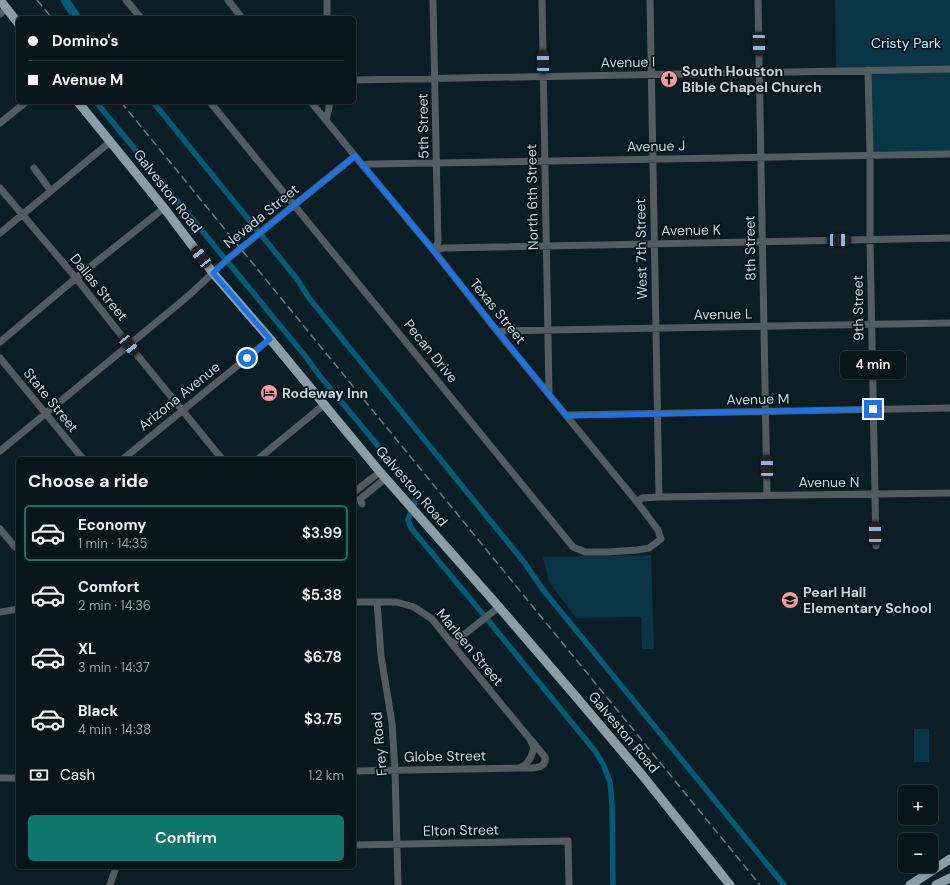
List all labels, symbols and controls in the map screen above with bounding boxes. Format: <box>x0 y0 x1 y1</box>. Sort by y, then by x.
text: Domino's <box>52 31 119 51</box>
car <box>753 32 765 56</box>
park label: Cristy Park <box>871 34 941 52</box>
car <box>537 50 549 74</box>
street label: Avenue I <box>601 53 655 71</box>
place label: South Houston Bible Chapel Church <box>682 62 822 96</box>
church icon: South Houston Bible Chapel Church <box>659 69 679 89</box>
text: Avenue M <box>52 70 123 90</box>
street label: 5th Street <box>413 93 433 159</box>
street label: Avenue J <box>627 136 685 156</box>
street label: North 6th Street <box>522 144 542 250</box>
street label: Galveston Road <box>130 146 206 236</box>
street label: Nevada Street <box>220 180 302 252</box>
street label: West 7th Street <box>631 198 651 300</box>
street label: 8th Street <box>740 215 760 281</box>
street label: Avenue K <box>661 220 721 240</box>
car <box>827 234 851 246</box>
car <box>189 244 213 270</box>
street label: Dallas Street <box>66 250 132 324</box>
street label: Texas Street <box>466 275 530 347</box>
street label: 9th Street <box>848 275 868 341</box>
street label: Avenue L <box>694 304 752 324</box>
street label: Pecan Drive <box>400 316 462 386</box>
car <box>117 332 141 358</box>
route start <box>238 349 256 367</box>
callout: 4 min <box>840 351 906 379</box>
text: 4 min <box>856 356 890 373</box>
street label: Arizona Avenue <box>135 358 223 434</box>
street label: State Street <box>20 364 82 436</box>
hotel icon: Rodeway Inn <box>259 383 279 403</box>
place label: Rodeway Inn <box>282 384 368 402</box>
street label: Avenue M <box>726 389 790 409</box>
route end <box>864 400 882 418</box>
street label: Galveston Road <box>372 442 452 530</box>
car <box>761 455 773 479</box>
text: Choose a ride <box>28 469 149 493</box>
street label: Avenue N <box>799 473 859 491</box>
icon: car <box>30 515 66 551</box>
text: Economy <box>78 515 146 535</box>
car <box>869 521 881 545</box>
text: $3.99 <box>302 523 342 543</box>
text: 1 min · 14:35 <box>78 535 147 552</box>
icon: car <box>30 577 66 613</box>
text: Comfort <box>78 577 139 597</box>
place label: Pearl Hall Elementary School <box>803 583 932 617</box>
text: $5.38 <box>302 585 342 605</box>
school or university icon: Pearl Hall Elementary School <box>780 590 800 610</box>
text: 2 min · 14:36 <box>78 597 151 614</box>
street label: Marleen Street <box>433 605 507 689</box>
icon: car <box>30 639 66 675</box>
text: XL <box>78 639 96 659</box>
text: $6.78 <box>304 647 342 667</box>
text: 3 min · 14:37 <box>78 659 150 676</box>
street label: Galveston Road <box>585 688 663 776</box>
icon: car <box>30 701 66 737</box>
text: Black <box>78 701 118 721</box>
text: $3.75 <box>304 709 342 729</box>
street label: Frey Road <box>367 711 391 777</box>
text: 4 min · 14:38 <box>78 721 151 738</box>
street label: Globe Street <box>404 746 486 766</box>
icon: cash <box>28 764 50 786</box>
text: Cash <box>60 765 95 785</box>
text: 1.2 km <box>308 767 344 784</box>
map controls <box>898 785 938 873</box>
button: + <box>898 785 938 825</box>
button: Confirm <box>28 815 344 861</box>
street label: Elton Street <box>423 820 499 840</box>
button: − <box>898 833 938 873</box>

